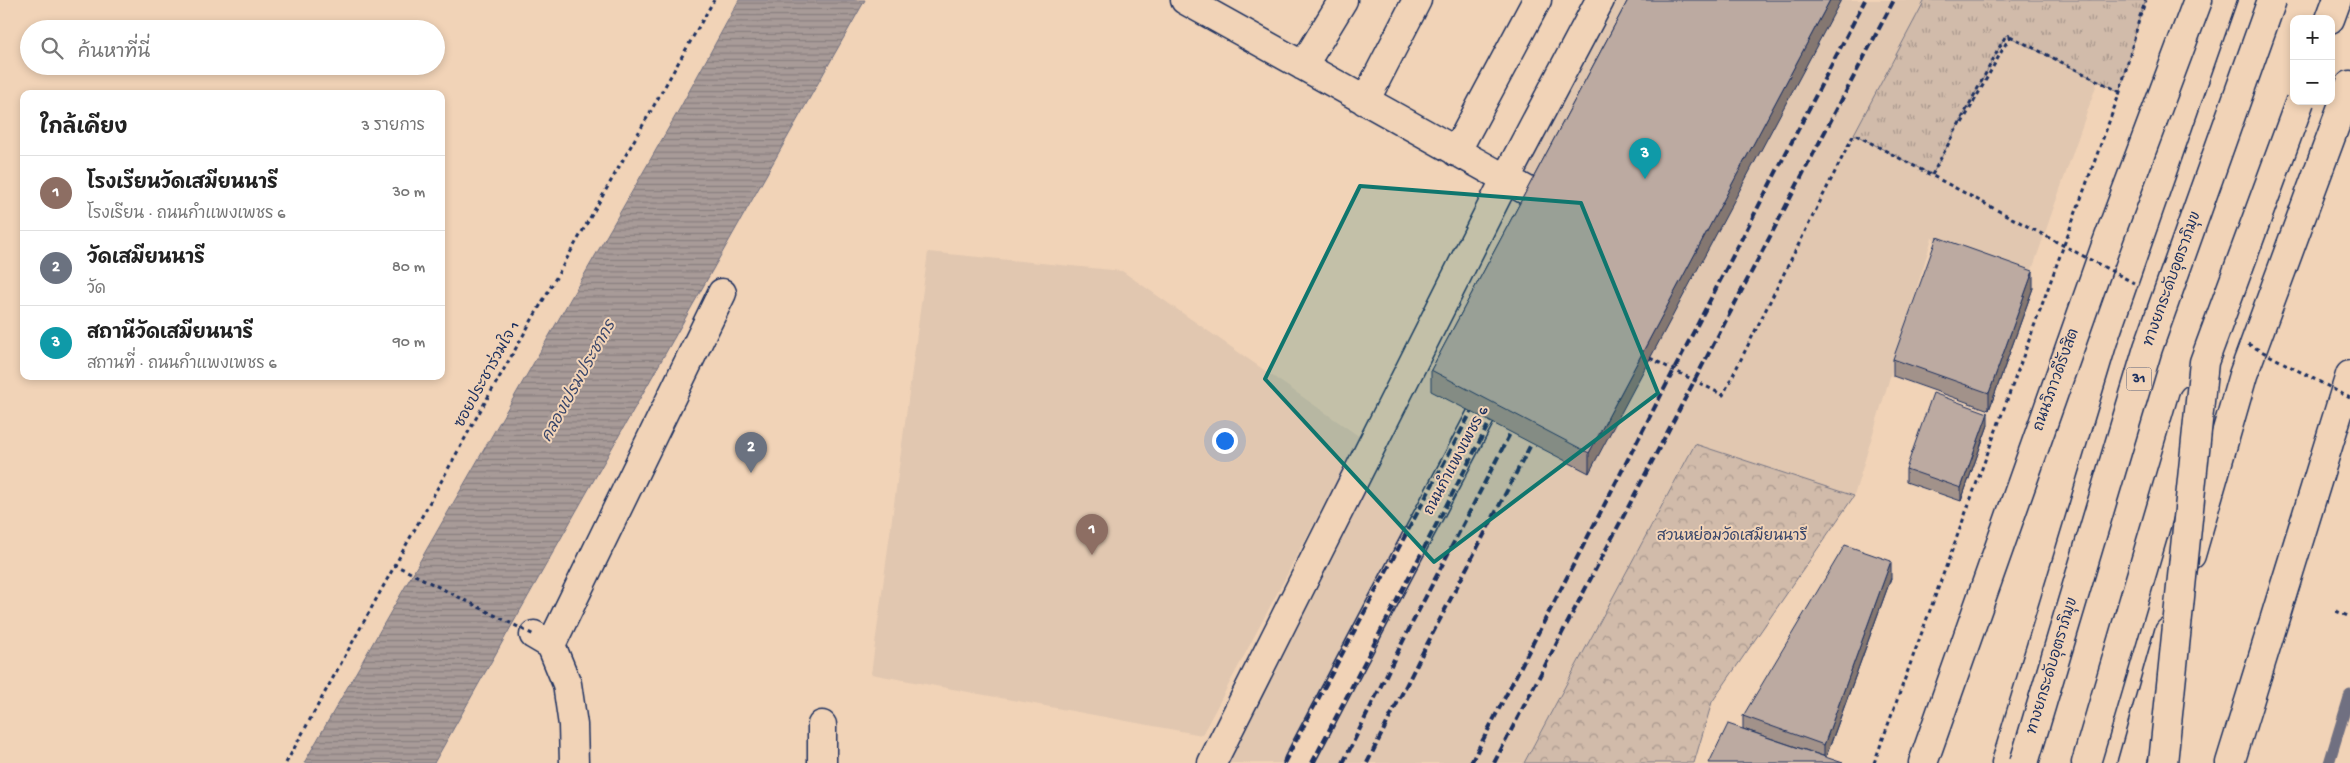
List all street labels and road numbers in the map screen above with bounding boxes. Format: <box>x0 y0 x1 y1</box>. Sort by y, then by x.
street label: ทางยกระดับอุตราภิมุข <box>2138 208 2206 349</box>
street label: ซอยประชาร่วมใจ 1 <box>449 317 525 431</box>
street label: ถนนวิภาวดีรังสิต <box>2028 326 2084 434</box>
road number: 31 <box>2126 368 2152 390</box>
street label: ถนนกำแพงเพชร 6 <box>1419 402 1493 518</box>
street label: ทางยกระดับอุตราภิมุข <box>2022 595 2082 737</box>

